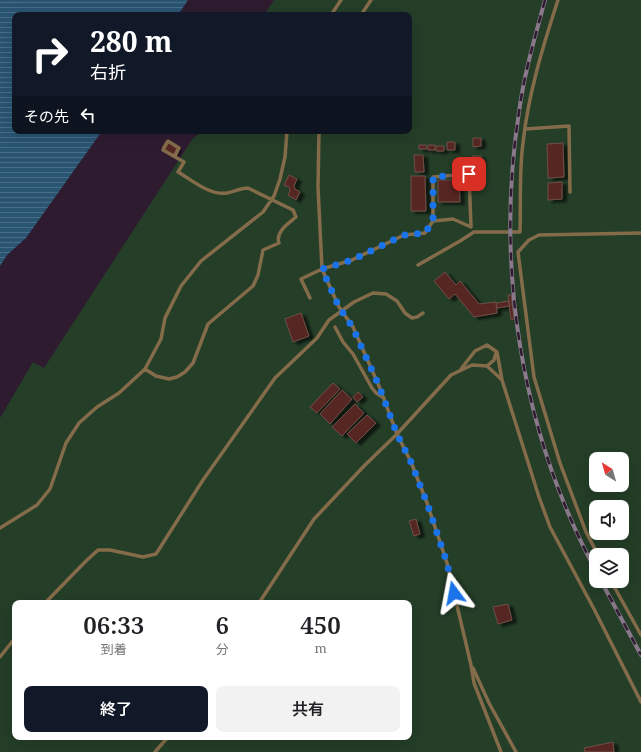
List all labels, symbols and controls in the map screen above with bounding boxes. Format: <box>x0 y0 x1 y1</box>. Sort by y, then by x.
text: 280 m <box>90 22 172 60</box>
icon: right <box>24 28 76 80</box>
text: 右折 <box>90 60 126 84</box>
icon: left <box>77 104 99 126</box>
text: その先 <box>24 106 69 126</box>
pin <box>452 157 486 191</box>
icon: arrive <box>458 163 480 185</box>
north arrow <box>589 452 629 492</box>
map controls <box>589 452 629 588</box>
button: sound <box>589 500 629 540</box>
button: layers <box>589 548 629 588</box>
position arrow <box>433 572 475 614</box>
text: 06:33 <box>83 608 144 641</box>
text: 6 <box>216 608 229 641</box>
text: 450 <box>300 608 341 641</box>
text: m <box>314 639 327 657</box>
text: 到着 <box>101 640 127 658</box>
text: 分 <box>216 640 229 658</box>
button: 終了 <box>24 686 208 732</box>
button: 共有 <box>216 686 400 732</box>

